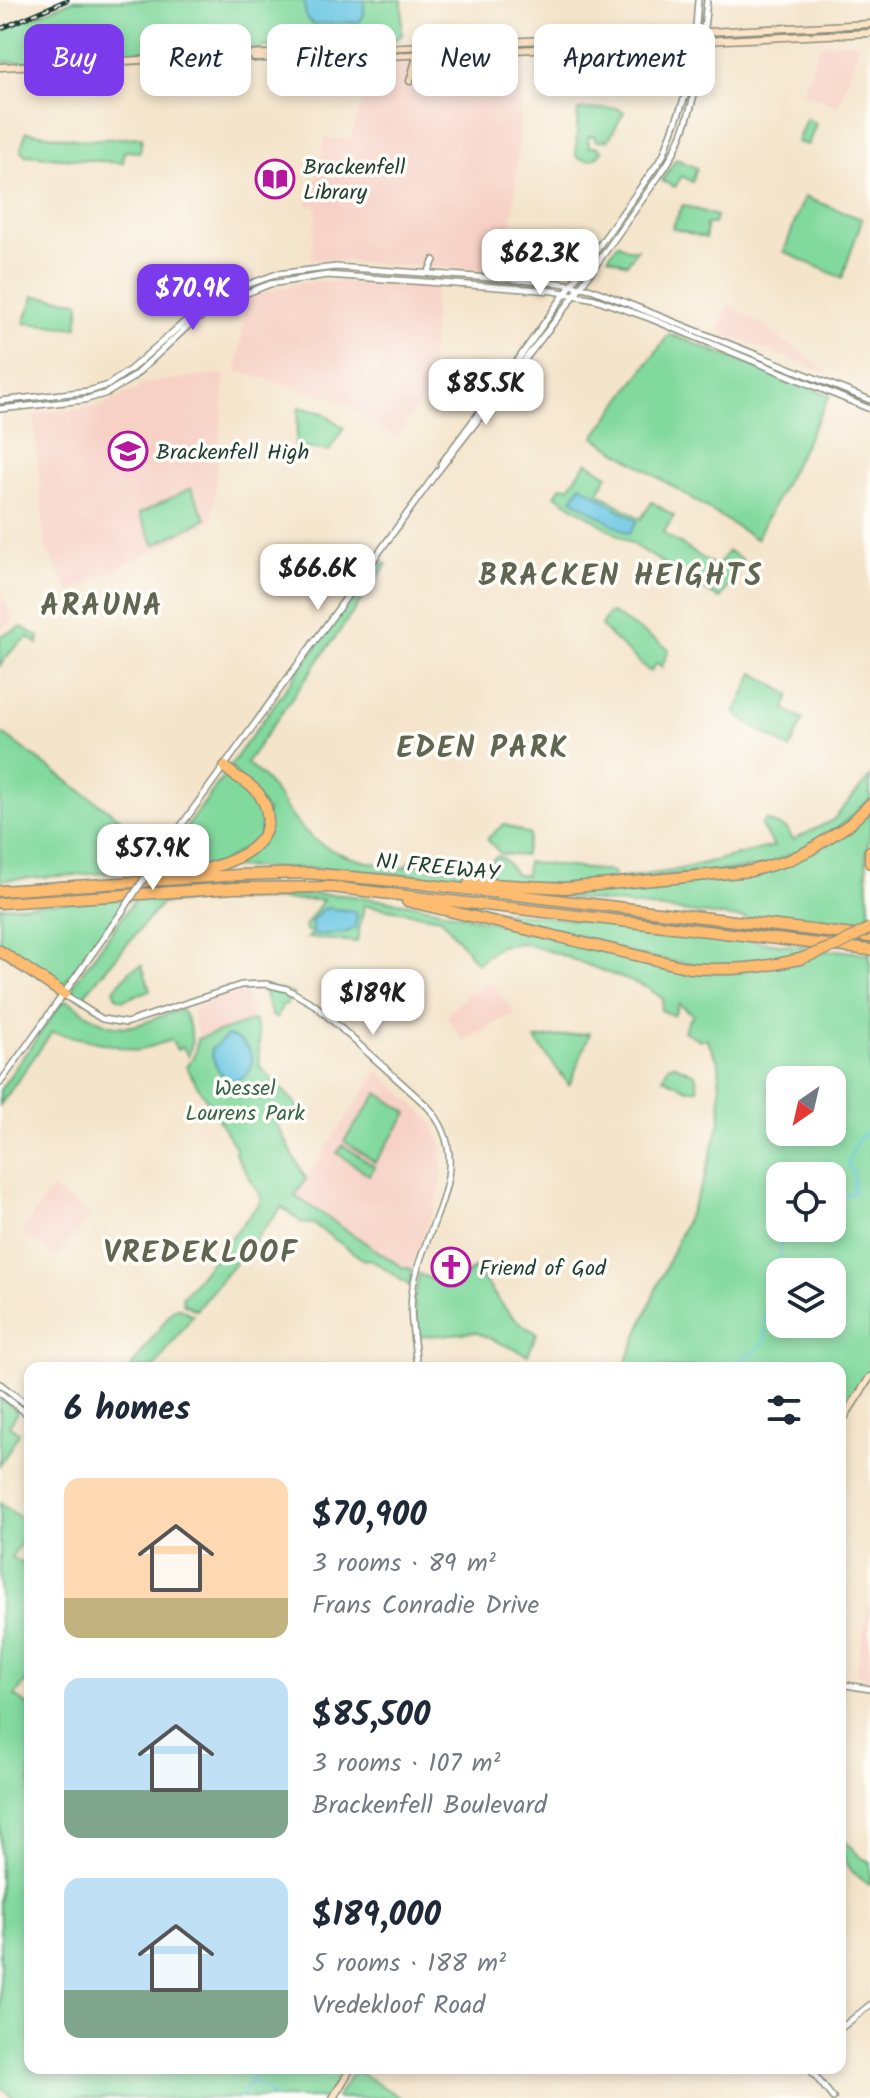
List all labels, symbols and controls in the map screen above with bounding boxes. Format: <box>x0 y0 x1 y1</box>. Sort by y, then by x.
chip: Buy <box>24 24 124 96</box>
chip: Rent <box>140 24 251 96</box>
chip: Filters <box>267 24 396 96</box>
chip: New <box>412 24 518 96</box>
chip: Apartment <box>534 24 715 96</box>
place label: Brackenfell Library <box>303 151 406 211</box>
library icon: Brackenfell Library <box>254 158 296 200</box>
pin: $62.3K <box>475 229 605 297</box>
text: $62.3K <box>500 234 580 276</box>
pin: $70.9K <box>128 264 258 332</box>
text: $70.9K <box>155 269 231 311</box>
pin: $85.5K <box>421 359 551 427</box>
text: $85.5K <box>447 364 525 406</box>
school or university icon: Brackenfell High <box>107 430 149 472</box>
place label: Brackenfell High <box>156 436 309 471</box>
pin: $66.6K <box>253 544 383 612</box>
text: $66.6K <box>278 549 358 591</box>
district label: BRACKEN HEIGHTS <box>479 553 763 601</box>
district label: ARAUNA <box>40 583 164 631</box>
district label: EDEN PARK <box>397 725 569 773</box>
pin: $57.9K <box>88 824 218 892</box>
text: $57.9K <box>115 829 191 871</box>
street label: N1 FREEWAY <box>374 845 503 893</box>
pin: $189K <box>317 969 429 1037</box>
text: $189K <box>339 974 407 1016</box>
north arrow <box>766 1066 846 1146</box>
map controls <box>766 1066 846 1338</box>
park label: Wessel Lourens Park <box>185 1072 305 1132</box>
button: locate <box>766 1162 846 1242</box>
district label: VREDEKLOOF <box>104 1230 298 1278</box>
church icon: Friend of God <box>430 1246 472 1288</box>
place label: Friend of God <box>479 1252 607 1287</box>
button: layers <box>766 1258 846 1338</box>
text: 6 homes <box>64 1383 190 1437</box>
icon: filters <box>762 1388 806 1432</box>
text: $70,900 <box>312 1489 427 1543</box>
icon: home <box>128 1510 224 1606</box>
text: 3 rooms · 89 m² <box>312 1543 496 1585</box>
text: Frans Conradie Drive <box>312 1585 539 1627</box>
text: $85,500 <box>312 1689 430 1743</box>
icon: home <box>128 1710 224 1806</box>
text: 3 rooms · 107 m² <box>312 1743 501 1785</box>
text: Brackenfell Boulevard <box>312 1785 547 1827</box>
text: $189,000 <box>312 1889 441 1943</box>
icon: home <box>128 1910 224 2006</box>
text: 5 rooms · 188 m² <box>312 1943 506 1985</box>
text: Vredekloof Road <box>312 1985 485 2027</box>

